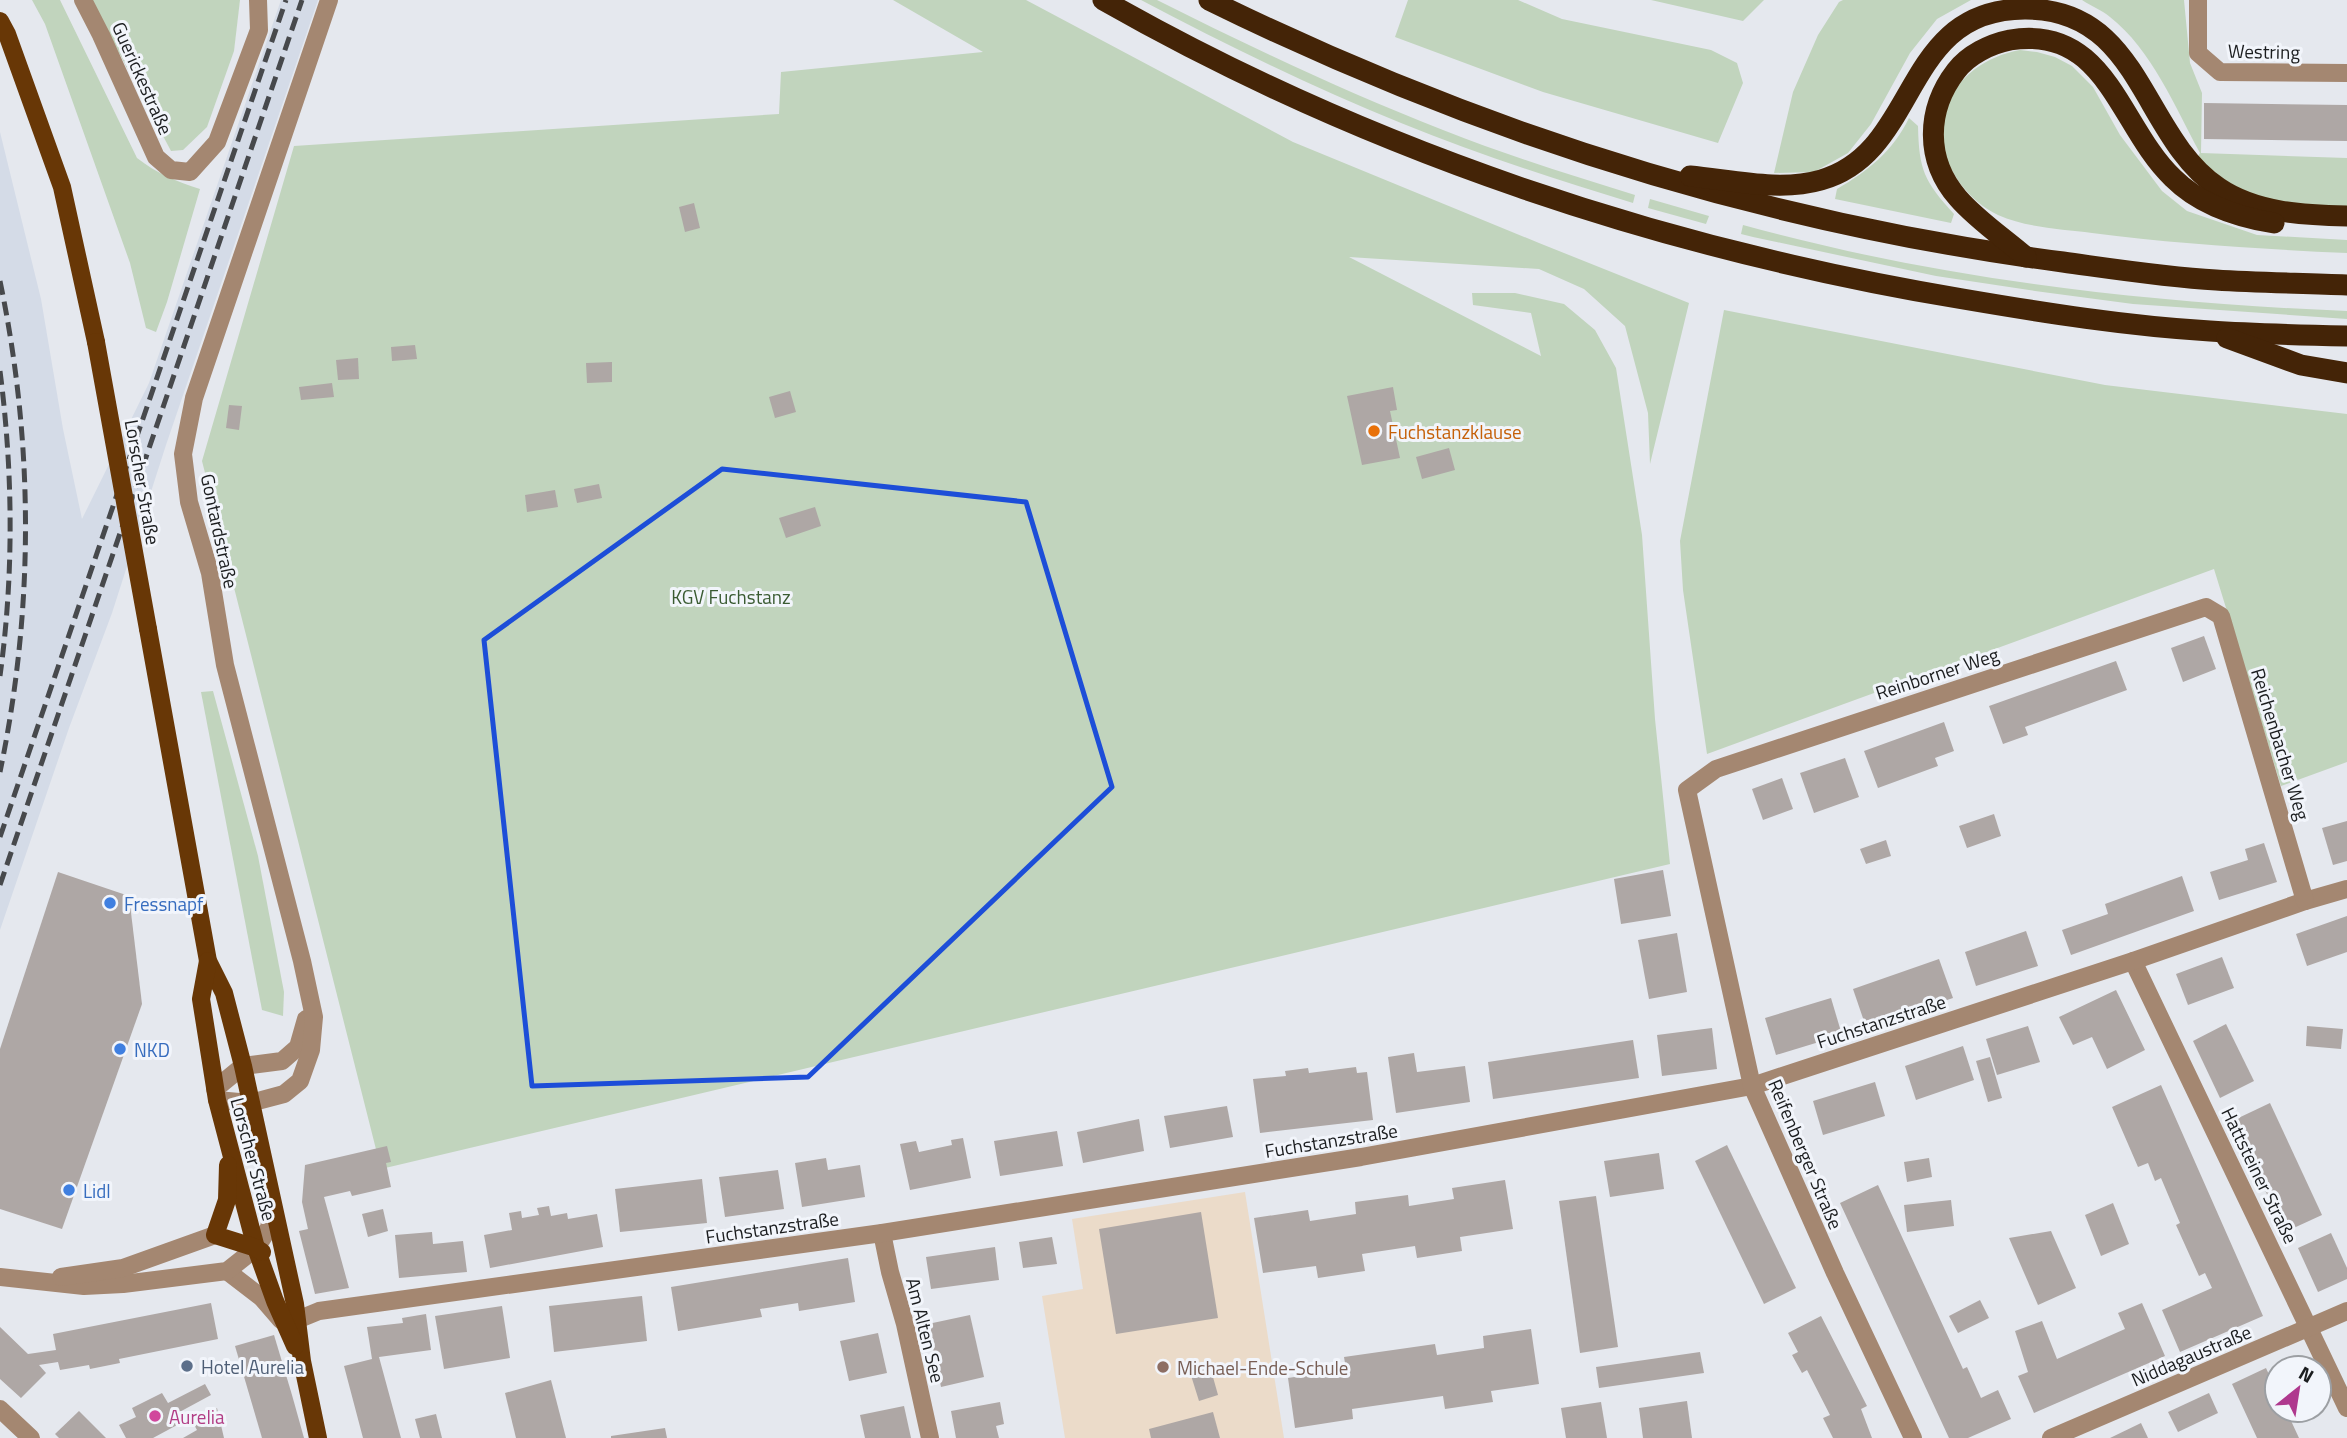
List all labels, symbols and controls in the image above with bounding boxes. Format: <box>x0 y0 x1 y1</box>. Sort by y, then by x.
street label: Guerickestraße <box>105 17 181 139</box>
street label: Westring <box>2228 36 2301 66</box>
street label: Lorscher Straße <box>118 417 168 547</box>
place label: Fuchstanzklause <box>1388 417 1522 446</box>
marker: Fuchstanzklause <box>1366 423 1382 439</box>
street label: Gontardstraße <box>194 471 246 591</box>
park label: KGV Fuchstanz <box>671 582 791 611</box>
street label: Reinborner Weg <box>1871 639 2003 707</box>
street label: Reichenbacher Weg <box>2244 664 2318 824</box>
place label: Fressnapf <box>124 889 204 918</box>
marker: Fressnapf <box>102 895 118 911</box>
street label: Fuchstanzstraße <box>1813 986 1949 1056</box>
place label: NKD <box>134 1035 170 1064</box>
marker: NKD <box>112 1041 128 1057</box>
street label: Reifenberger Straße <box>1761 1074 1851 1234</box>
street label: Lorscher Straße <box>224 1094 284 1224</box>
street label: Hattsteiner Straße <box>2214 1102 2306 1248</box>
street label: Fuchstanzstraße <box>1262 1115 1400 1165</box>
place label: Lidl <box>83 1176 111 1205</box>
marker: Lidl <box>61 1182 77 1198</box>
street label: Fuchstanzstraße <box>704 1203 840 1251</box>
street label: Am Alten See <box>899 1274 953 1386</box>
street label: Niddagaustraße <box>2126 1317 2256 1393</box>
place label: Hotel Aurelia <box>201 1352 304 1381</box>
place label: Michael-Ende-Schule <box>1177 1353 1348 1382</box>
north arrow <box>2263 1354 2333 1424</box>
marker: Hotel Aurelia <box>179 1358 195 1374</box>
text: N <box>2294 1358 2320 1390</box>
marker: Michael-Ende-Schule <box>1155 1359 1171 1375</box>
place label: Aurelia <box>169 1402 225 1431</box>
marker: Aurelia <box>147 1408 163 1424</box>

